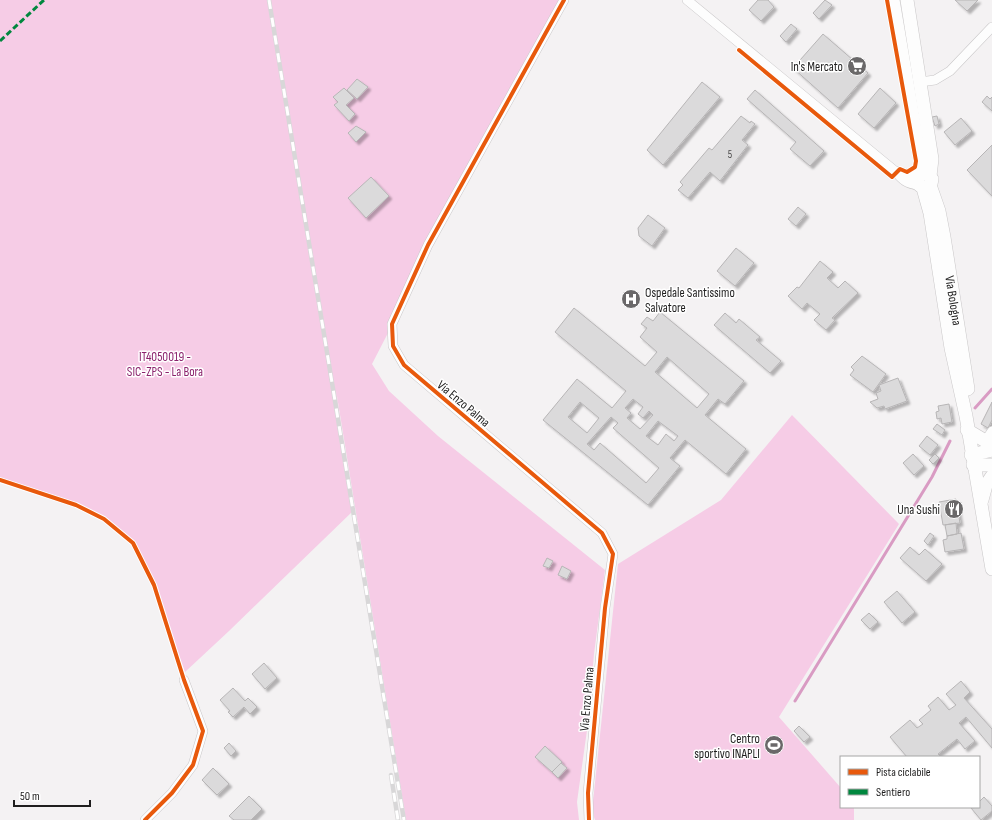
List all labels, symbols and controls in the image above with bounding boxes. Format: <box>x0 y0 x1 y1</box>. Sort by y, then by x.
supermarket icon: In's Mercato <box>846 55 868 77</box>
place label: In's Mercato <box>791 59 843 75</box>
house number: 5 <box>728 148 732 161</box>
street label: Via Bologna <box>941 275 965 327</box>
place label: Ospedale Santissimo Salvatore <box>645 285 735 316</box>
hospital icon: Ospedale Santissimo Salvatore <box>620 288 642 310</box>
park label: IT4050019 - SIC-ZPS - La Bora <box>127 349 203 380</box>
street label: Via Enzo Palma <box>434 377 493 431</box>
restaurant icon: Una Sushi <box>943 498 965 520</box>
place label: Una Sushi <box>897 502 940 518</box>
street label: Via Enzo Palma <box>576 666 598 732</box>
place label: Centro sportivo INAPLI <box>694 731 760 762</box>
sports icon: Centro sportivo INAPLI <box>763 734 785 756</box>
legend <box>840 756 980 808</box>
text: Pista ciclabile <box>876 765 931 780</box>
scale bar <box>14 782 90 808</box>
text: Sentiero <box>876 785 910 800</box>
text: 50 m <box>20 789 40 804</box>

